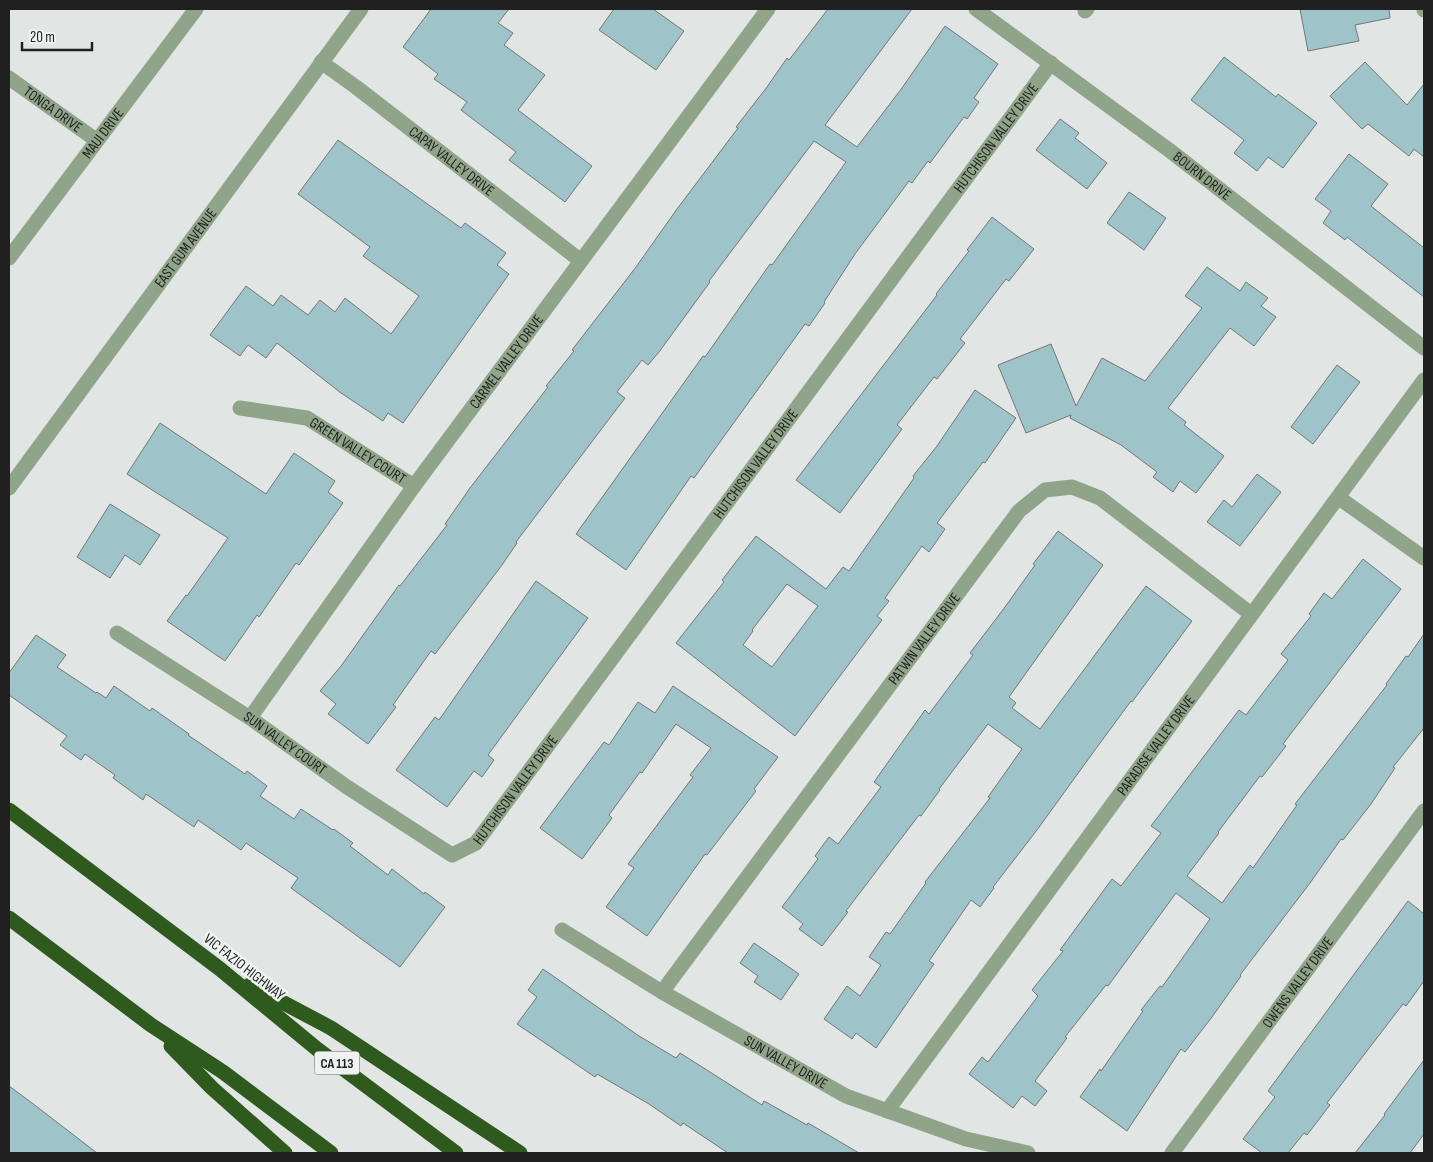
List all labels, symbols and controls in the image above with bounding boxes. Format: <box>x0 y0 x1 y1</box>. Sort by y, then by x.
scale bar <box>22 20 92 52</box>
text: 20 m <box>30 28 55 47</box>
street label: HUTCHISON VALLEY DRIVE <box>949 79 1043 196</box>
street label: TONGA DRIVE <box>20 82 86 137</box>
street label: MAUI DRIVE <box>78 104 128 162</box>
street label: CAPAY VALLEY DRIVE <box>405 122 498 200</box>
street label: BOURN DRIVE <box>1169 147 1235 204</box>
street label: EAST GUM AVENUE <box>150 204 221 291</box>
street label: CARMEL VALLEY DRIVE <box>465 311 548 413</box>
street label: HUTCHISON VALLEY DRIVE <box>709 405 802 522</box>
street label: GREEN VALLEY COURT <box>306 413 410 488</box>
street label: PATWIN VALLEY DRIVE <box>884 589 965 688</box>
street label: PARADISE VALLEY DRIVE <box>1113 691 1199 799</box>
street label: SUN VALLEY COURT <box>240 707 330 779</box>
street label: HUTCHISON VALLEY DRIVE <box>469 731 562 848</box>
street label: VIC FAZIO HIGHWAY <box>200 929 289 1005</box>
street label: OWENS VALLEY DRIVE <box>1258 933 1338 1032</box>
street label: SUN VALLEY DRIVE <box>741 1031 831 1093</box>
road number: CA 113 <box>314 1052 360 1074</box>

